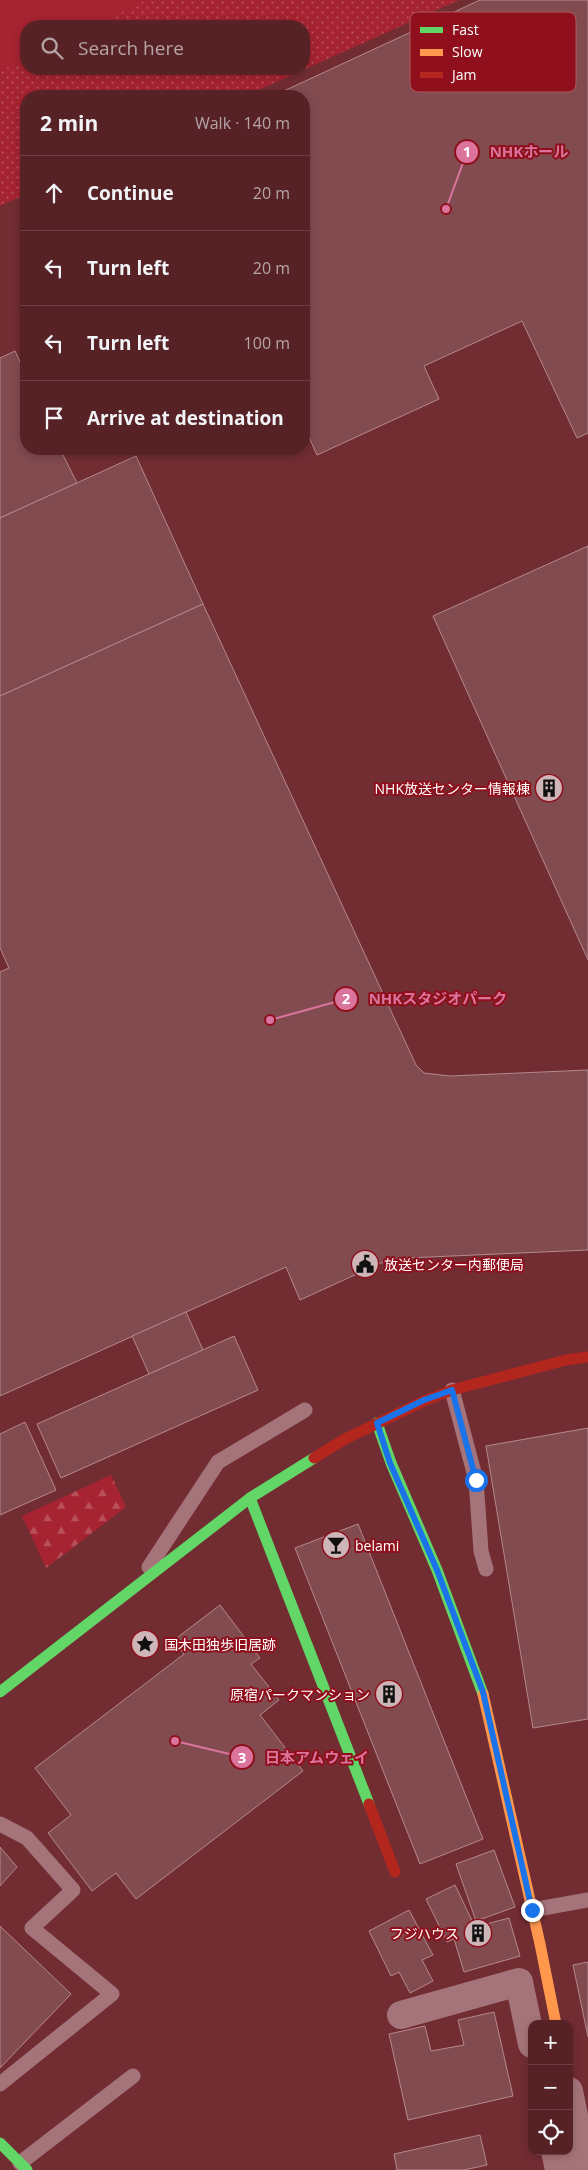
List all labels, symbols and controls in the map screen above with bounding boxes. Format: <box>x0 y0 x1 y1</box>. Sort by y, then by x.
legend <box>410 12 576 92</box>
search box <box>20 20 310 75</box>
text: Fast <box>452 20 479 39</box>
icon: search <box>38 34 66 62</box>
text: Search here <box>78 35 184 61</box>
text: Slow <box>452 42 483 61</box>
text: Jam <box>450 65 477 84</box>
text: 2 min <box>40 109 98 137</box>
text: Walk · 140 m <box>195 112 290 134</box>
callout: NHKホール <box>454 137 578 167</box>
text: 1 <box>463 141 471 161</box>
text: NHKホール <box>490 141 568 161</box>
icon: ahead <box>40 179 68 207</box>
text: Continue <box>87 180 174 206</box>
text: 20 m <box>253 182 290 204</box>
icon: left <box>40 254 68 282</box>
text: Turn left <box>87 255 169 281</box>
text: 20 m <box>253 257 290 279</box>
icon: left <box>40 329 68 357</box>
text: Turn left <box>87 330 169 356</box>
text: 100 m <box>244 332 290 354</box>
icon: arrive <box>40 404 68 432</box>
text: Arrive at destination <box>87 405 284 431</box>
building icon: NHK放送センター情報棟 <box>534 773 564 803</box>
place label: NHK放送センター情報棟 <box>375 779 530 798</box>
callout: NHKスタジオパーク <box>334 984 518 1014</box>
text: 2 <box>342 988 351 1008</box>
text: NHKスタジオパーク <box>369 988 507 1008</box>
public building icon: 放送センター内郵便局 <box>350 1249 380 1279</box>
place label: 放送センター内郵便局 <box>384 1255 524 1274</box>
route start <box>465 1469 488 1492</box>
bar icon: belami <box>321 1530 351 1560</box>
place label: belami <box>355 1536 399 1555</box>
place icon: 国木田独歩旧居跡 <box>130 1629 160 1659</box>
place label: 国木田独歩旧居跡 <box>164 1635 276 1654</box>
building icon: 原宿パークマンション <box>374 1679 404 1709</box>
place label: 原宿パークマンション <box>230 1685 370 1704</box>
callout: 日本アムウェイ <box>229 1742 379 1772</box>
text: 3 <box>238 1747 246 1767</box>
text: 日本アムウェイ <box>265 1747 369 1767</box>
route end <box>521 1899 544 1922</box>
building icon: フジハウス <box>463 1918 493 1948</box>
place label: フジハウス <box>390 1924 459 1943</box>
map controls <box>528 2020 573 2155</box>
button: + <box>528 2020 573 2065</box>
button: − <box>528 2065 573 2110</box>
button: locate <box>528 2110 573 2155</box>

